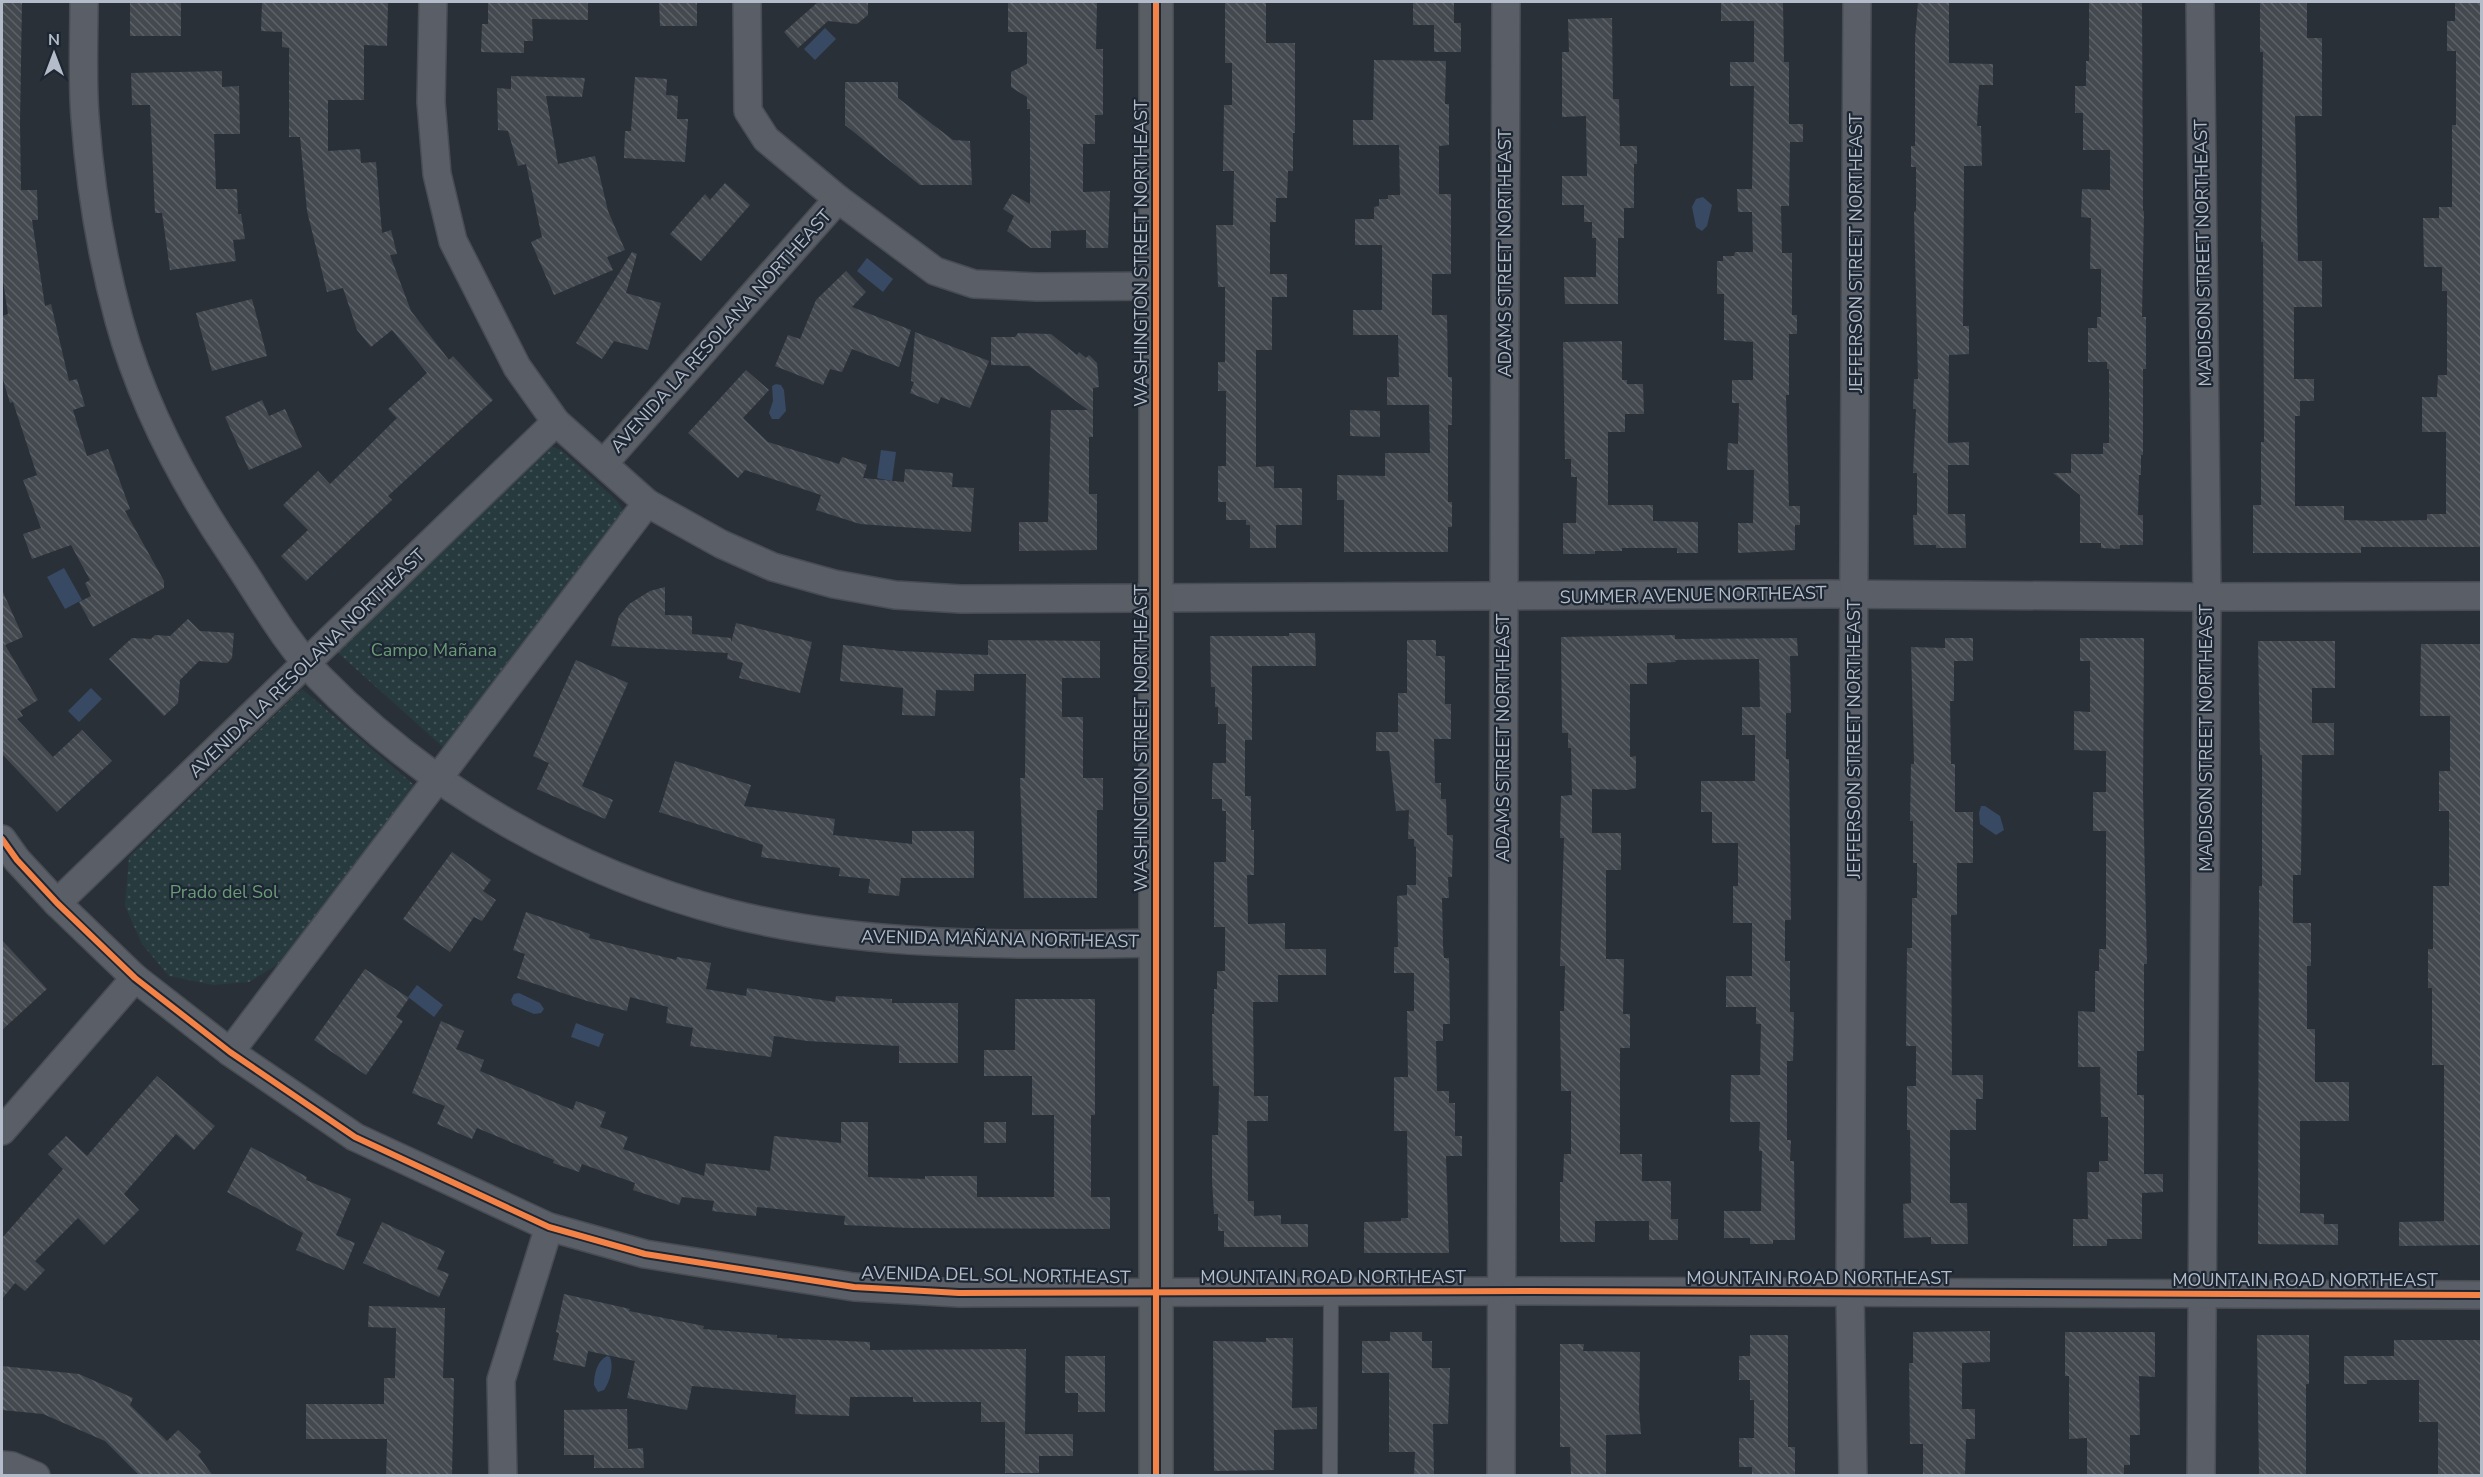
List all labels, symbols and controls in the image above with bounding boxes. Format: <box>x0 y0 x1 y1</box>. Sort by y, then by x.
north arrow <box>24 24 84 84</box>
text: N <box>48 29 60 51</box>
street label: WASHINGTON STREET NORTHEAST <box>1129 99 1153 407</box>
street label: JEFFERSON STREET NORTHEAST <box>1844 113 1868 394</box>
street label: MADISON STREET NORTHEAST <box>2189 119 2217 387</box>
street label: ADAMS STREET NORTHEAST <box>1493 129 1517 377</box>
street label: AVENIDA LA RESOLANA NORTHEAST <box>605 204 837 458</box>
street label: AVENIDA LA RESOLANA NORTHEAST <box>184 543 431 783</box>
street label: SUMMER AVENUE NORTHEAST <box>1559 581 1827 609</box>
street label: WASHINGTON STREET NORTHEAST <box>1129 584 1153 892</box>
street label: JEFFERSON STREET NORTHEAST <box>1842 599 1866 880</box>
street label: MADISON STREET NORTHEAST <box>2194 604 2218 872</box>
street label: ADAMS STREET NORTHEAST <box>1491 614 1515 862</box>
park label: Campo Mañana <box>371 638 497 662</box>
park label: Prado del Sol <box>170 880 279 904</box>
street label: AVENIDA MAÑANA NORTHEAST <box>861 925 1139 953</box>
street label: AVENIDA DEL SOL NORTHEAST <box>861 1261 1131 1289</box>
street label: MOUNTAIN ROAD NORTHEAST <box>1200 1265 1466 1289</box>
street label: MOUNTAIN ROAD NORTHEAST <box>1686 1266 1952 1290</box>
street label: MOUNTAIN ROAD NORTHEAST <box>2172 1268 2438 1292</box>

